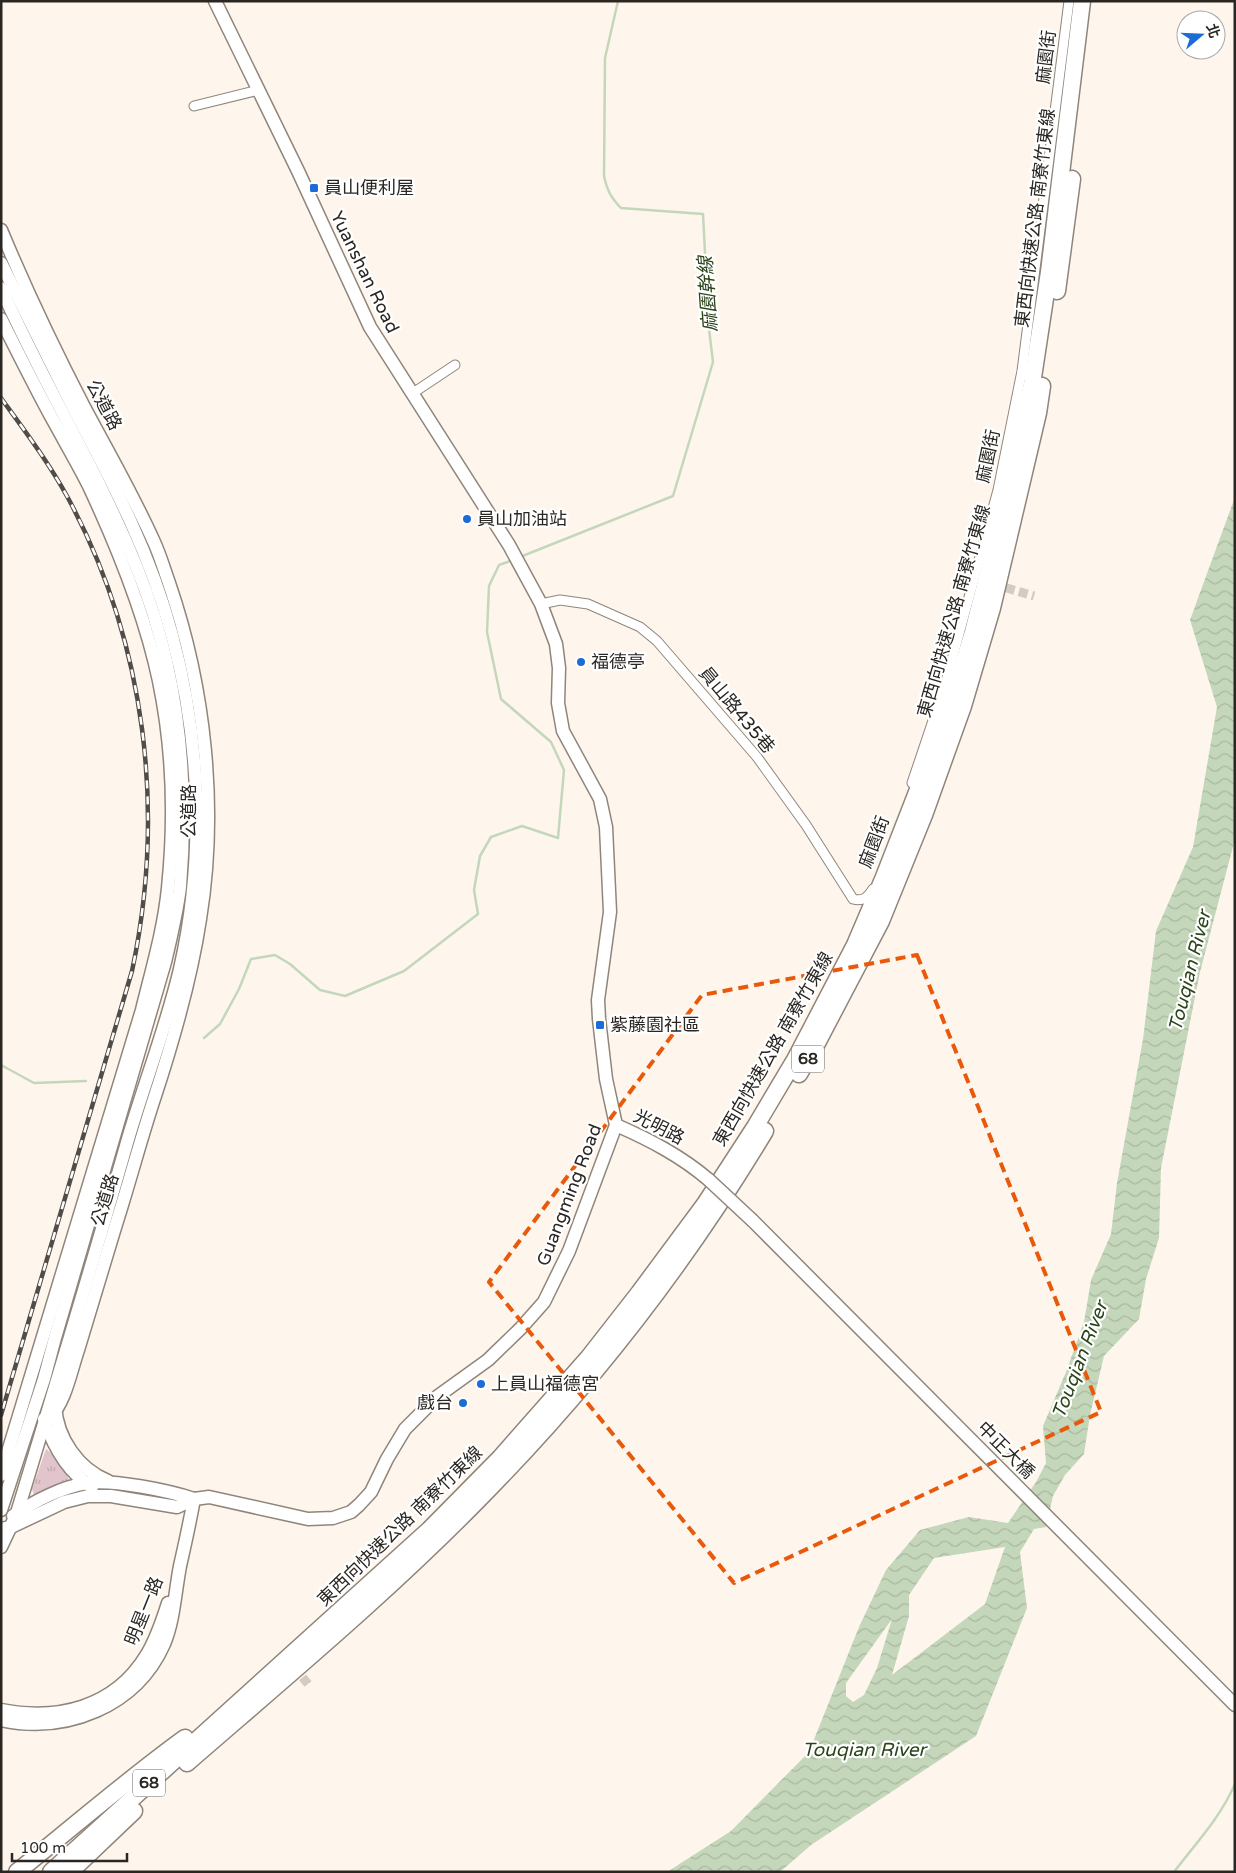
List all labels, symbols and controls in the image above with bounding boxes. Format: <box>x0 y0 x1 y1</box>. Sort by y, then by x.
north arrow <box>1176 10 1226 60</box>
text: 北 <box>1203 22 1223 40</box>
street label: 麻園街 <box>1032 29 1060 85</box>
street label: 東西向快速公路 南寮竹東線 <box>1011 107 1059 329</box>
place label: 員山便利屋 <box>324 177 414 199</box>
marker: 員山便利屋 <box>308 182 320 194</box>
street label: Yuanshan Road <box>326 207 404 337</box>
water label: 麻園幹線 <box>694 253 722 333</box>
street label: 公道路 <box>82 376 126 434</box>
street label: 麻園街 <box>972 427 1004 485</box>
street label: 東西向快速公路 南寮竹東線 <box>913 502 995 720</box>
place label: 員山加油站 <box>477 508 567 530</box>
marker: 員山加油站 <box>461 513 473 525</box>
place label: 福德亭 <box>591 651 645 673</box>
marker: 福德亭 <box>575 656 587 668</box>
street label: 員山路435巷 <box>695 662 779 758</box>
street label: 公道路 <box>178 784 200 838</box>
street label: 麻園街 <box>854 813 894 871</box>
water label: Touqian River <box>1164 906 1216 1034</box>
street label: 東西向快速公路 南寮竹東線 <box>708 948 838 1150</box>
place label: 紫藤園社區 <box>610 1014 700 1036</box>
marker: 紫藤園社區 <box>594 1019 606 1031</box>
road number: 68 <box>792 1046 824 1072</box>
street label: 光明路 <box>630 1105 688 1149</box>
street label: Guangming Road <box>532 1121 606 1269</box>
street label: 公道路 <box>87 1171 123 1229</box>
water label: Touqian River <box>1048 1296 1113 1422</box>
place label: 上員山福德宮 <box>491 1373 599 1395</box>
marker: 上員山福德宮 <box>475 1378 487 1390</box>
place label: 戲台 <box>417 1392 453 1414</box>
marker: 戲台 <box>457 1397 469 1409</box>
street label: 中正大橋 <box>973 1417 1039 1483</box>
street label: 東西向快速公路 南寮竹東線 <box>313 1441 487 1611</box>
street label: 明星一路 <box>120 1574 168 1648</box>
water label: Touqian River <box>802 1739 929 1761</box>
road number: 68 <box>133 1770 165 1796</box>
scale bar <box>12 1830 128 1862</box>
text: 100 m <box>20 1839 66 1857</box>

